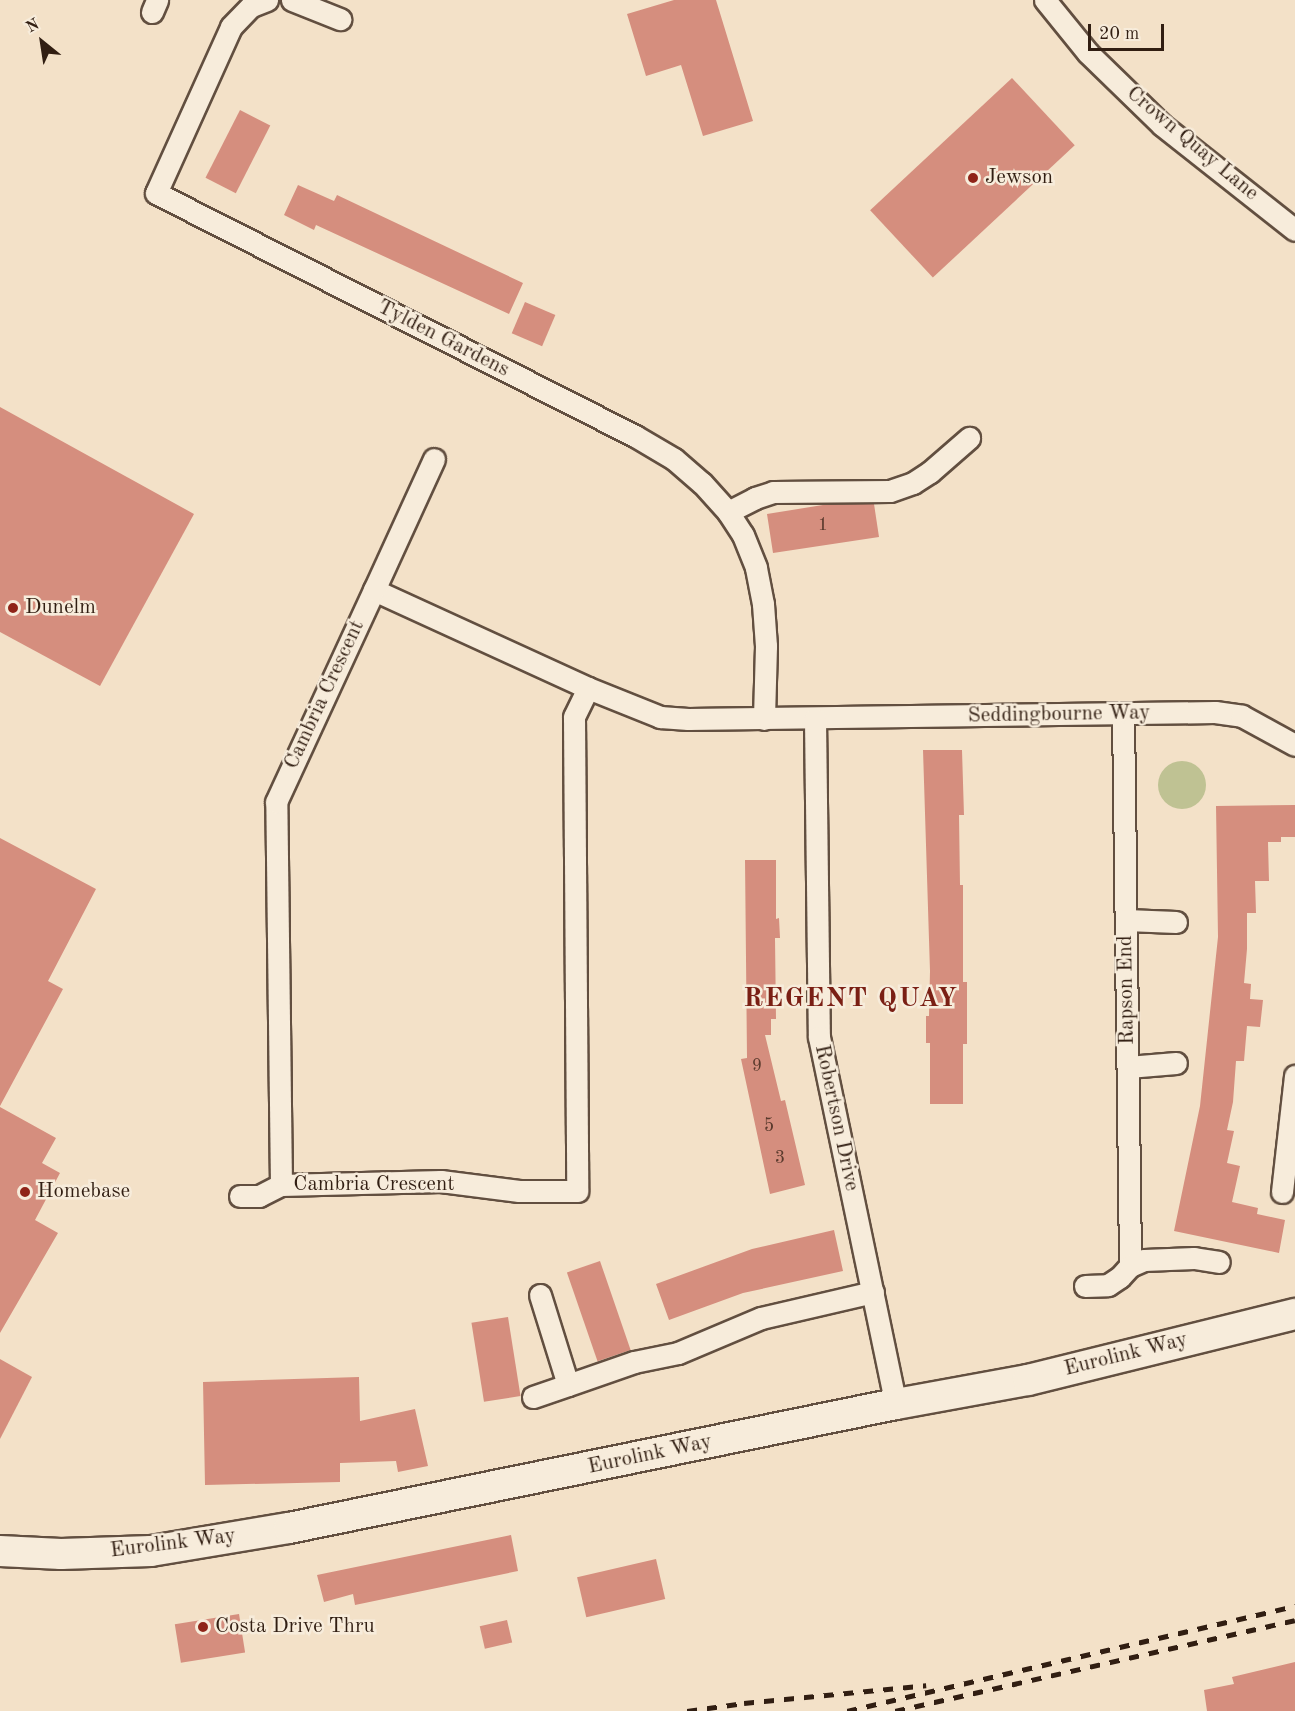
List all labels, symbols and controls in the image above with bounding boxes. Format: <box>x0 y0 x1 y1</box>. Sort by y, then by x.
north arrow <box>12 12 72 72</box>
scale bar <box>1091 12 1168 50</box>
text: N <box>24 16 42 36</box>
text: 20 m <box>1099 25 1139 43</box>
street label: Crown Quay Lane <box>1121 81 1263 207</box>
place label: Jewson <box>985 165 1053 191</box>
marker: Jewson <box>966 171 980 185</box>
street label: Tylden Gardens <box>373 295 513 383</box>
house number: 1 <box>818 514 828 536</box>
place label: Dunelm <box>25 595 96 621</box>
marker: Dunelm <box>6 601 20 615</box>
street label: Cambria Crescent <box>279 617 371 773</box>
street label: Seddingbourne Way <box>967 701 1151 729</box>
street label: Rapson End <box>1113 935 1141 1045</box>
district label: REGENT QUAY <box>743 983 959 1015</box>
street label: Robertson Drive <box>808 1043 864 1193</box>
house number: 9 <box>752 1055 762 1077</box>
house number: 5 <box>764 1115 774 1137</box>
house number: 3 <box>775 1147 785 1169</box>
street label: Cambria Crescent <box>293 1172 455 1198</box>
place label: Homebase <box>37 1179 130 1205</box>
marker: Homebase <box>18 1185 32 1199</box>
street label: Eurolink Way <box>1062 1328 1190 1382</box>
street label: Eurolink Way <box>586 1430 714 1480</box>
street label: Eurolink Way <box>109 1524 237 1564</box>
place label: Costa Drive Thru <box>215 1614 375 1640</box>
marker: Costa Drive Thru <box>196 1620 210 1634</box>

